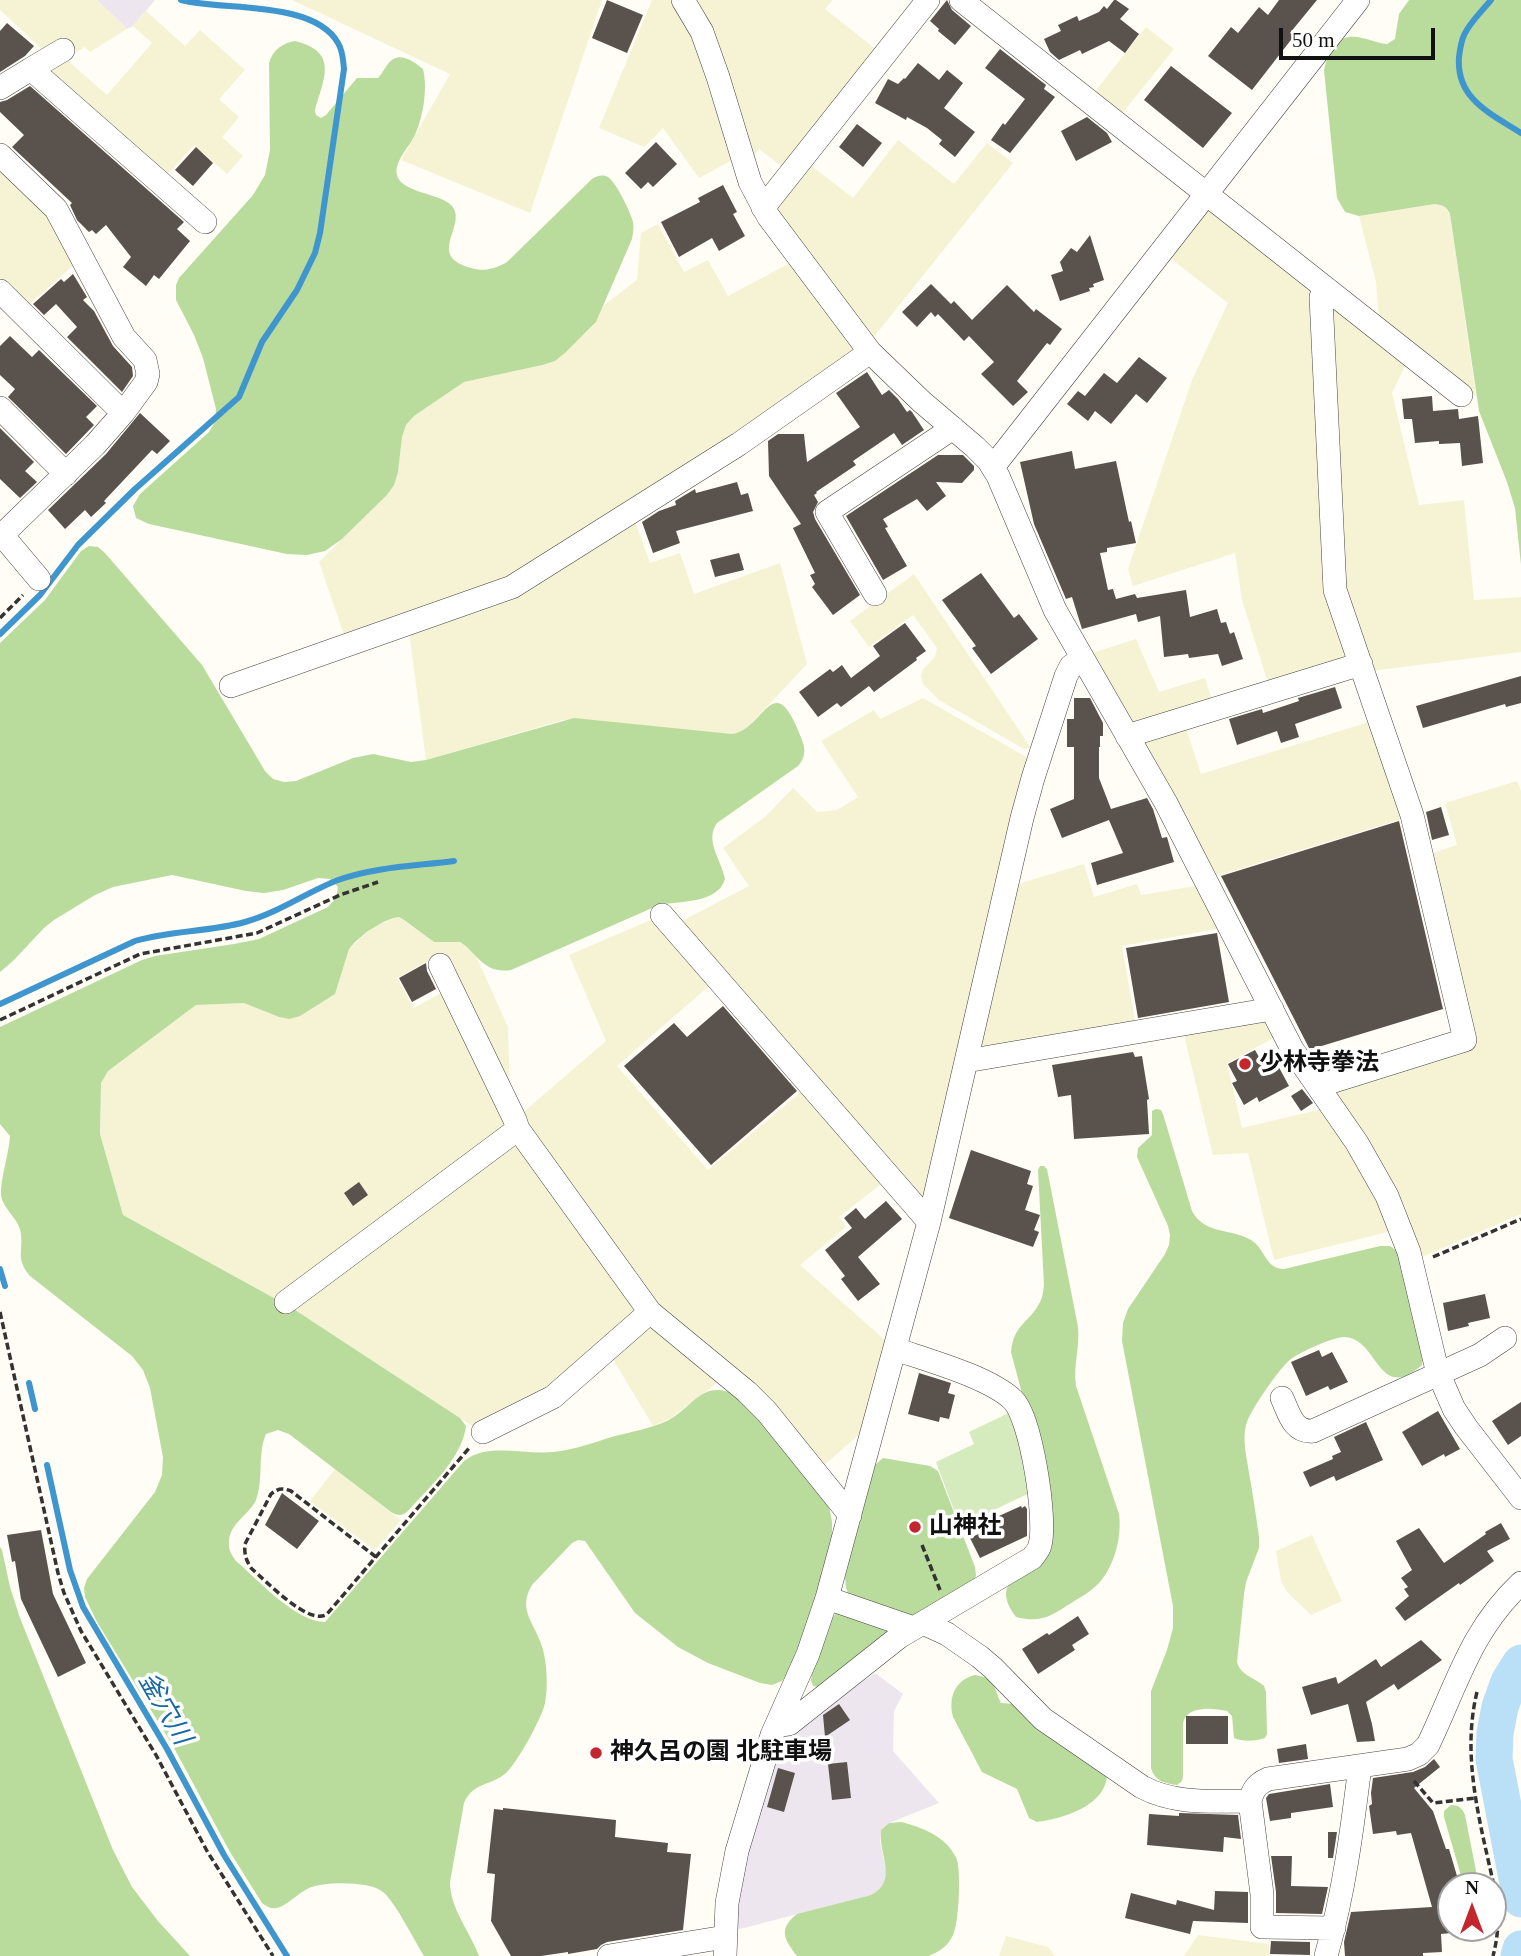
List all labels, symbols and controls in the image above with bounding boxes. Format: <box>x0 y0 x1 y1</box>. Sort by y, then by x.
scale bar <box>1283 14 1439 58</box>
text: 50 m <box>1292 28 1335 52</box>
place label: 少林寺拳法 <box>1259 1050 1379 1078</box>
marker: 少林寺拳法 <box>1237 1056 1253 1072</box>
place label: 山神社 <box>929 1513 1001 1541</box>
marker: 山神社 <box>907 1519 923 1535</box>
water label: 釜穴川 <box>131 1667 197 1751</box>
place label: 神久呂の園 北駐車場 <box>610 1739 832 1767</box>
marker: 神久呂の園 北駐車場 <box>588 1745 604 1761</box>
north arrow <box>1437 1872 1507 1942</box>
text: N <box>1465 1877 1479 1898</box>

